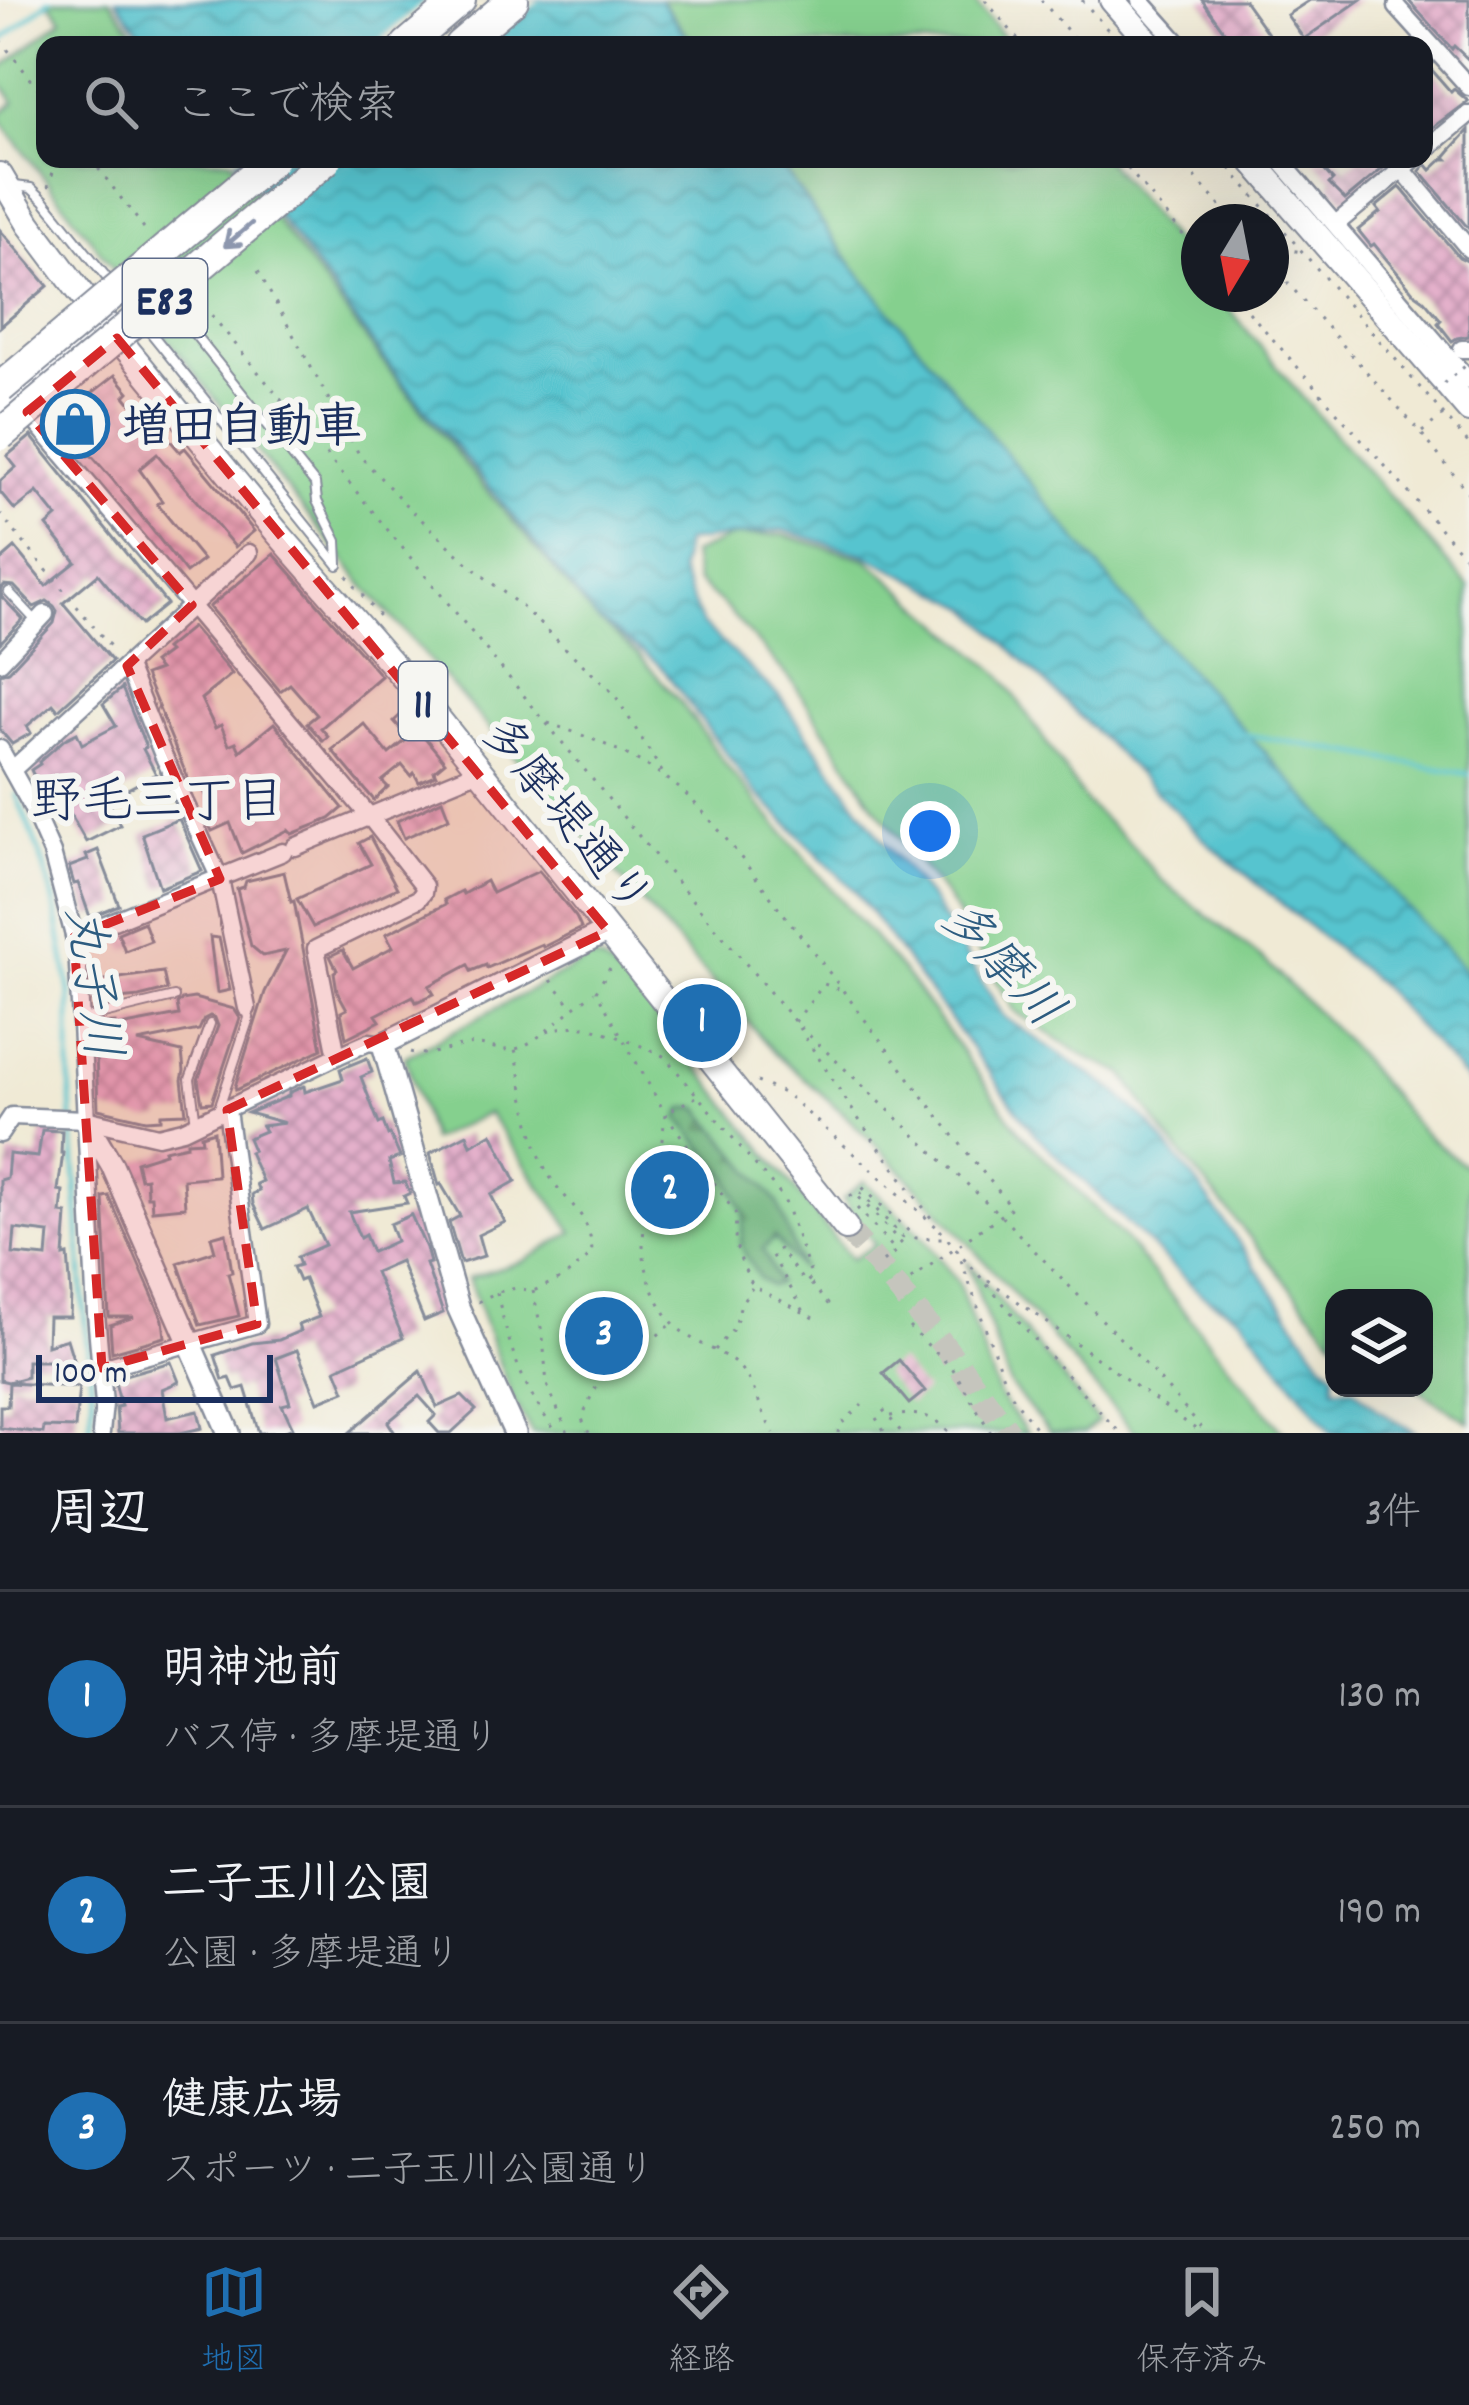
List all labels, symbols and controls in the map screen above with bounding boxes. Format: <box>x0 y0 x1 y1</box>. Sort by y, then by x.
search box <box>36 36 1433 168</box>
icon: search <box>78 69 144 135</box>
text: ここで検索 <box>174 76 399 140</box>
north arrow <box>1181 204 1289 312</box>
one-way arrow <box>223 221 254 248</box>
road number: E83 <box>123 259 207 337</box>
shop icon: 増田自動車 <box>40 389 110 459</box>
place label: 増田自動車 <box>122 397 362 466</box>
road number: 11 <box>399 662 447 740</box>
street label: 多摩堤通り <box>461 704 666 934</box>
district label: 野毛三丁目 <box>30 770 286 842</box>
your location <box>900 801 960 861</box>
water label: 多摩川 <box>920 886 1077 1047</box>
water label: 丸子川 <box>42 902 134 1064</box>
pin: 1 <box>663 978 741 1068</box>
pin: 2 <box>631 1145 709 1235</box>
map controls <box>1325 1289 1433 1397</box>
button: layers <box>1325 1289 1433 1397</box>
pin: 3 <box>565 1291 643 1381</box>
scale bar <box>36 1349 273 1402</box>
text: 100 m <box>54 1352 127 1399</box>
text: 周辺 <box>48 1482 150 1554</box>
text: 3件 <box>1365 1489 1421 1544</box>
text: 明神池前 <box>162 1640 342 1704</box>
text: 1 <box>83 1671 91 1726</box>
text: 130 m <box>1338 1671 1421 1726</box>
text: バス停 · 多摩堤通り <box>162 1714 501 1769</box>
text: 二子玉川公園 <box>162 1856 432 1920</box>
text: 2 <box>78 1887 96 1942</box>
text: 190 m <box>1338 1887 1421 1942</box>
text: 公園 · 多摩堤通り <box>162 1930 462 1985</box>
text: 健康広場 <box>162 2072 342 2136</box>
text: 3 <box>78 2103 96 2158</box>
text: 250 m <box>1329 2103 1421 2158</box>
text: スポーツ · 二子玉川公園通り <box>162 2146 656 2201</box>
tab: 地図 <box>201 2259 267 2386</box>
tab: 経路 <box>668 2259 734 2386</box>
tab: 保存済み <box>1136 2259 1268 2386</box>

